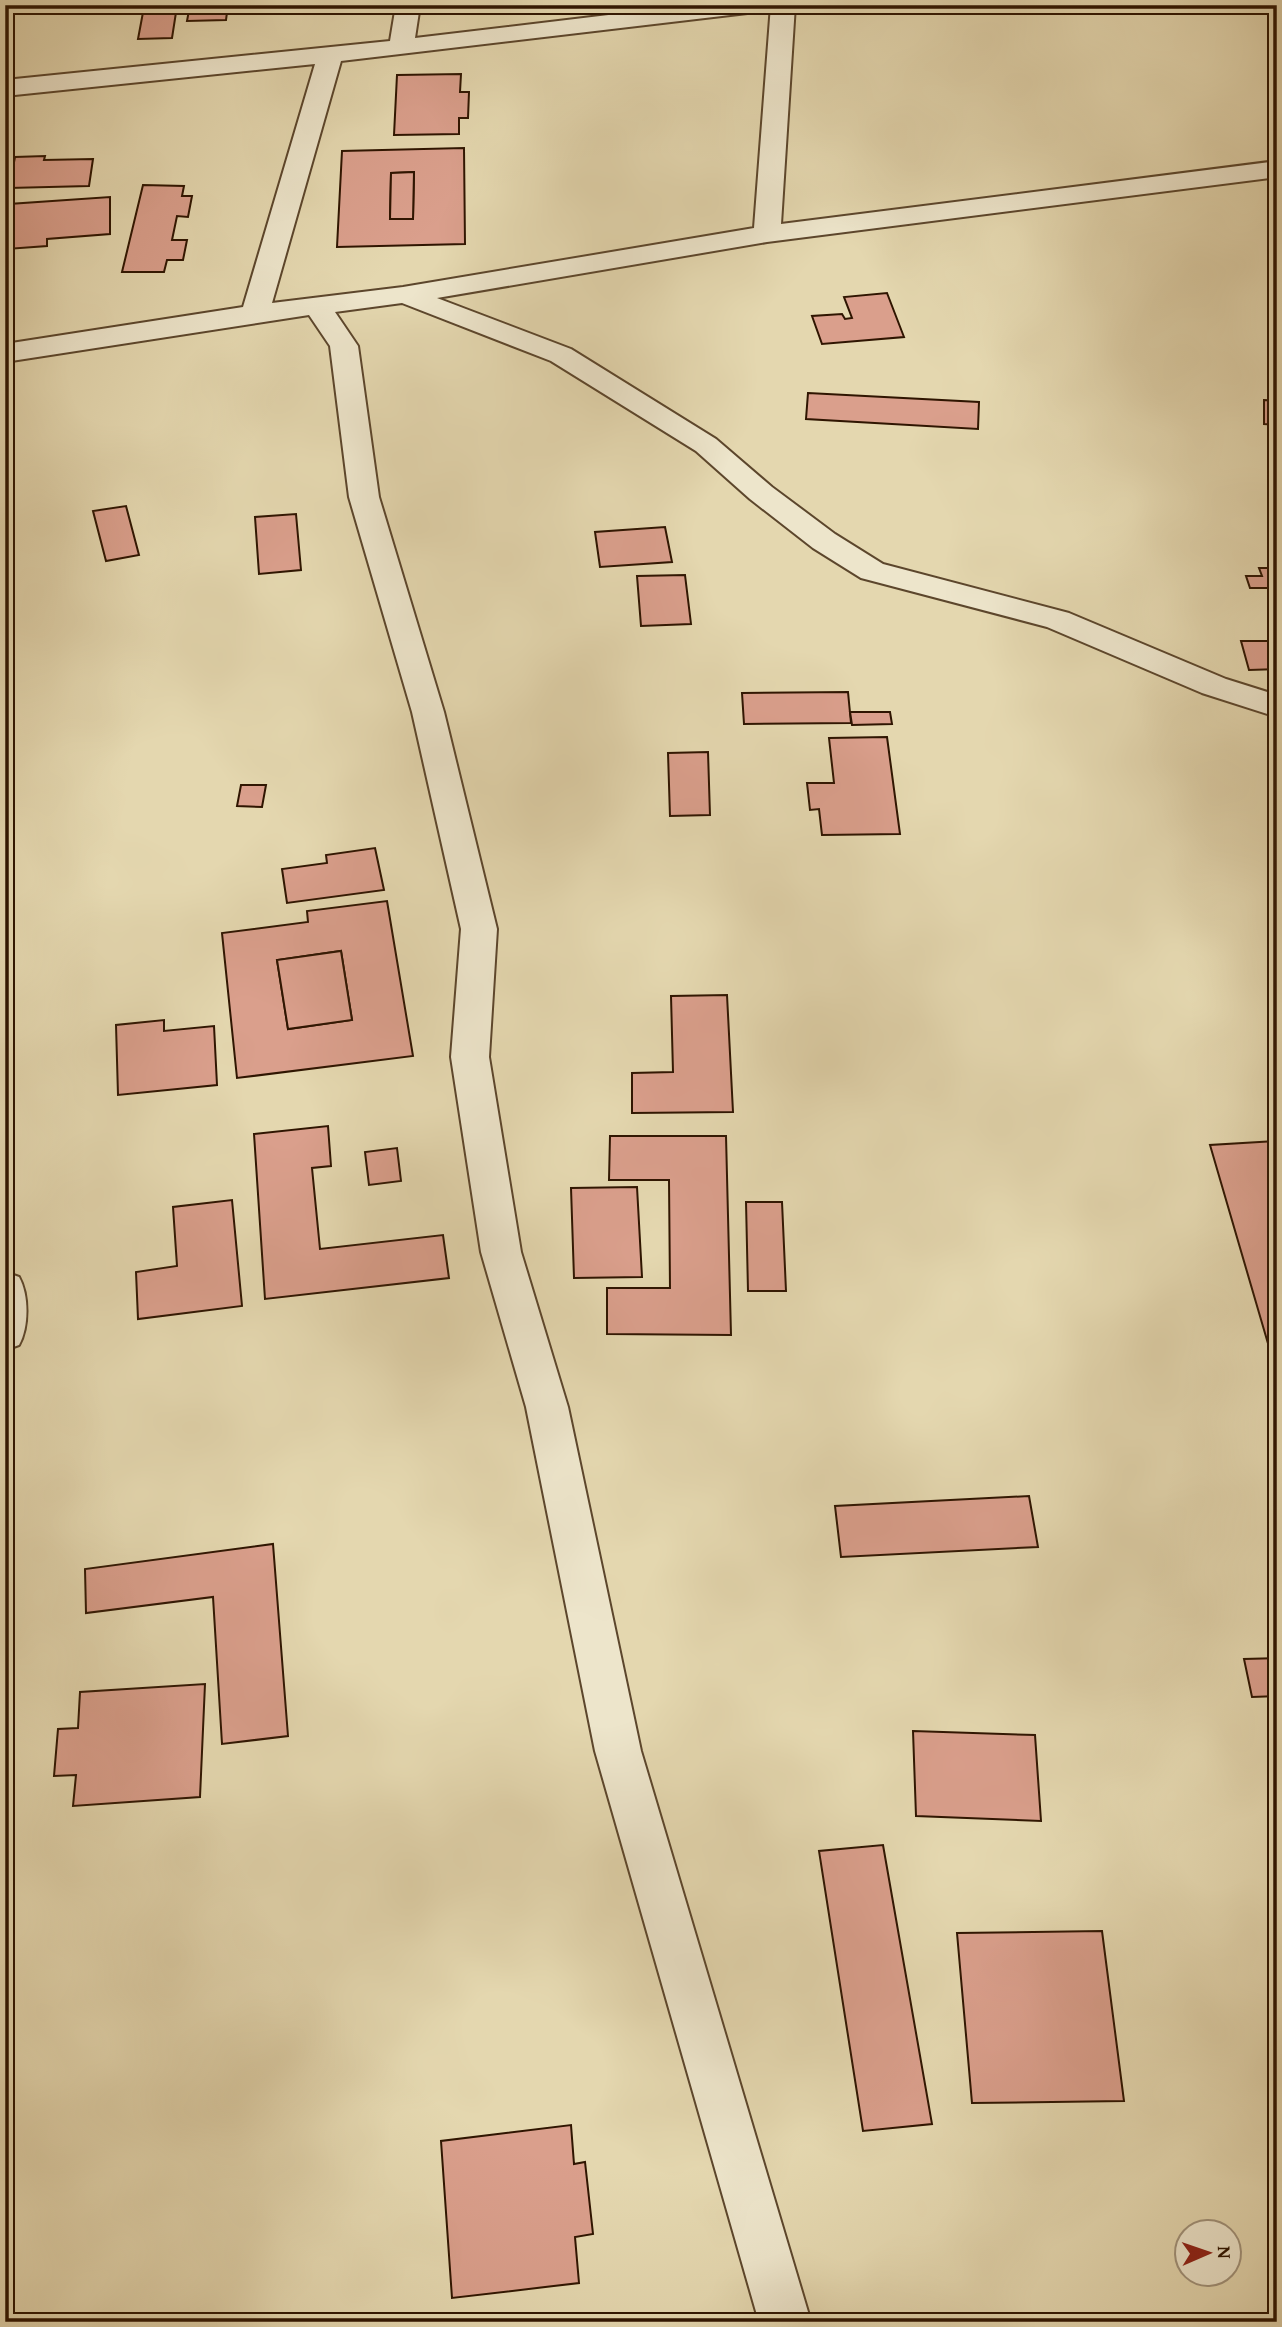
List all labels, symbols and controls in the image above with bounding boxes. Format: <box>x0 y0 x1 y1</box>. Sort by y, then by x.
north arrow <box>1174 2218 1244 2288</box>
text: N <box>1211 2246 1239 2260</box>

